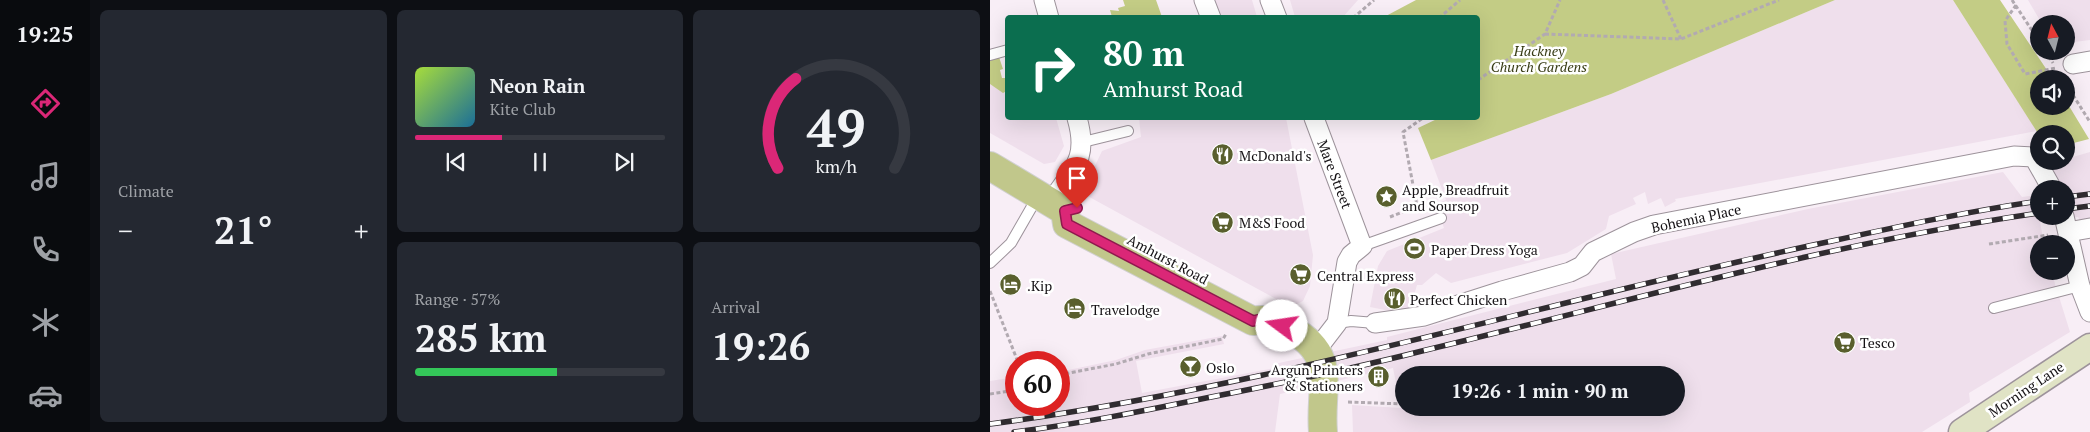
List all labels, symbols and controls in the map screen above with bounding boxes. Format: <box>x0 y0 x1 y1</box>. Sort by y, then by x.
north arrow <box>2030 15 2075 60</box>
map controls <box>2030 15 2075 280</box>
text: 19:25 <box>16 19 74 48</box>
text: 80 m <box>1103 30 1184 76</box>
icon: right <box>1020 35 1085 100</box>
park label: Hackney Church Gardens <box>1491 41 1587 76</box>
button: sound <box>2030 70 2075 115</box>
text: Neon Rain <box>490 73 585 98</box>
text: Amhurst Road <box>1103 74 1243 103</box>
icon: directions <box>28 86 63 121</box>
text: 49 <box>807 93 866 162</box>
text: Kite Club <box>490 98 556 120</box>
button: search <box>2030 125 2075 170</box>
street label: Mare Street <box>1313 137 1357 212</box>
restaurant icon: McDonald's <box>1211 143 1235 167</box>
place label: McDonald's <box>1239 146 1311 165</box>
icon: previous <box>442 148 470 176</box>
icon: pause <box>526 148 554 176</box>
icon: next <box>610 148 638 176</box>
text: km/h <box>816 154 858 178</box>
pin <box>1056 157 1098 208</box>
icon: music <box>28 159 63 194</box>
icon: arrive <box>1063 164 1091 192</box>
text: Climate <box>118 180 174 202</box>
place label: Apple, Breadfruit and Soursop <box>1402 180 1510 215</box>
button: + <box>2030 180 2075 225</box>
place icon: Apple, Breadfruit and Soursop <box>1374 185 1398 209</box>
street label: Bohemia Place <box>1649 199 1743 237</box>
text: 21° <box>214 205 273 255</box>
supermarket icon: M&S Food <box>1211 210 1235 234</box>
text: − <box>118 212 133 249</box>
text: + <box>354 212 369 249</box>
place label: M&S Food <box>1239 213 1305 232</box>
street label: Amhurst Road <box>1124 230 1212 288</box>
icon: phone <box>28 232 63 267</box>
button: − <box>2030 235 2075 280</box>
sports icon: Paper Dress Yoga <box>1403 237 1427 261</box>
place label: Paper Dress Yoga <box>1431 240 1538 259</box>
supermarket icon: Central Express <box>1289 263 1313 287</box>
place label: Central Express <box>1317 266 1414 285</box>
hotel icon: .Kip <box>999 273 1023 297</box>
place label: .Kip <box>1027 276 1052 295</box>
restaurant icon: Perfect Chicken <box>1382 287 1406 311</box>
text: Range · 57% <box>415 288 500 310</box>
place label: Perfect Chicken <box>1410 290 1508 309</box>
text: Arrival <box>711 296 760 318</box>
hotel icon: Travelodge <box>1063 297 1087 321</box>
position arrow <box>1255 299 1307 351</box>
place label: Travelodge <box>1091 300 1160 319</box>
icon: climate <box>28 305 63 340</box>
text: 285 km <box>415 313 547 363</box>
text: 19:26 <box>711 321 810 371</box>
supermarket icon: Tesco <box>1832 330 1856 354</box>
place label: Tesco <box>1860 333 1895 352</box>
speed limit sign: 60 <box>1005 351 1070 416</box>
bar icon: Oslo <box>1178 355 1202 379</box>
street label: Morning Lane <box>1985 357 2067 421</box>
place label: Oslo <box>1206 358 1235 377</box>
place label: Argun Printers & Stationers <box>1271 360 1363 395</box>
building icon: Argun Printers & Stationers <box>1367 365 1391 389</box>
icon: car <box>28 378 63 413</box>
text: 19:26 · 1 min · 90 m <box>1451 378 1629 403</box>

